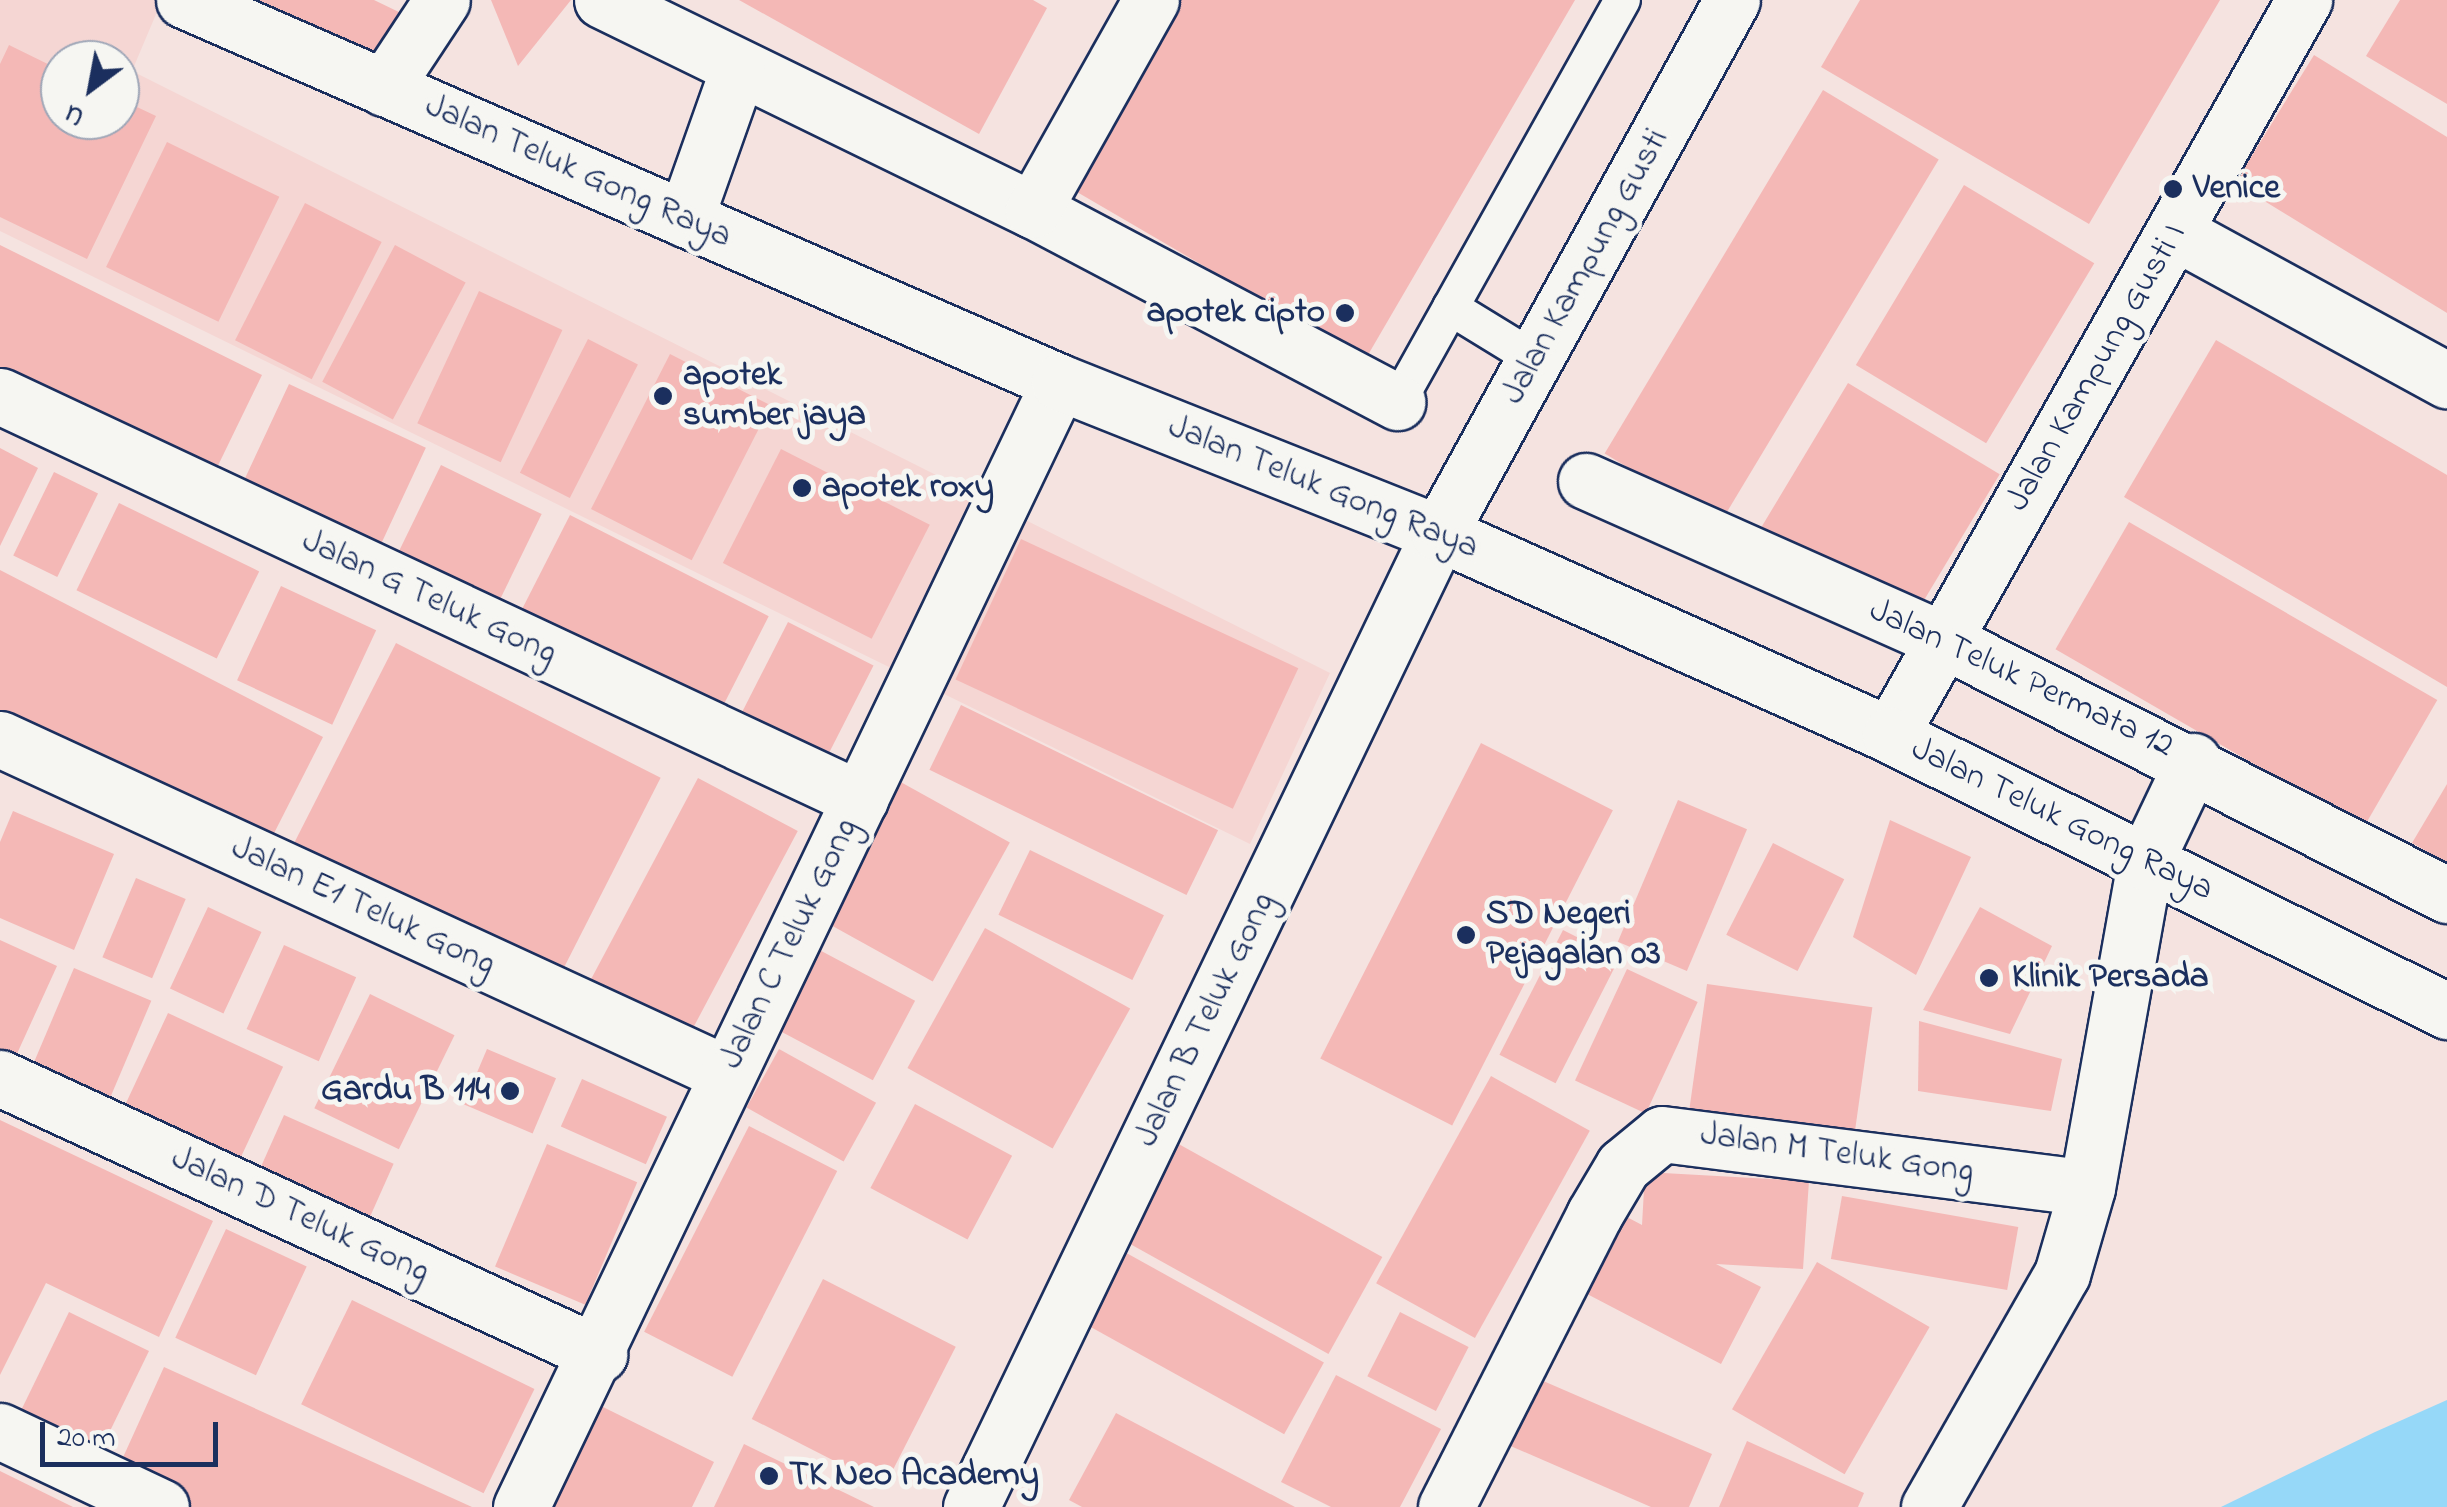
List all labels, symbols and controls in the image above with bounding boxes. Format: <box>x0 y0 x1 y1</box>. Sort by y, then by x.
north arrow <box>40 40 140 140</box>
street label: Jalan Teluk Gong Raya <box>418 86 738 258</box>
text: U <box>57 92 93 136</box>
street label: Jalan Kampung Gusti <box>1493 122 1679 412</box>
place label: Venice <box>2193 168 2280 210</box>
marker: Venice <box>2162 178 2184 200</box>
street label: Jalan Kampung Gusti I <box>1998 217 2196 519</box>
place label: apotek cipto <box>1147 292 1325 334</box>
marker: apotek cipto <box>1334 302 1356 324</box>
place label: apotek sumber jaya <box>683 355 866 437</box>
marker: apotek sumber jaya <box>652 385 674 407</box>
street label: Jalan Teluk Gong Raya <box>1162 407 1484 569</box>
place label: apotek roxy <box>822 467 994 509</box>
marker: apotek roxy <box>791 477 813 499</box>
street label: Jalan G Teluk Gong <box>295 521 563 675</box>
street label: Jalan Teluk Permata 12 <box>1862 590 2180 768</box>
street label: Jalan Teluk Gong Raya <box>1904 729 2220 911</box>
street label: Jalan C Teluk Gong <box>711 812 869 1076</box>
street label: Jalan E1 Teluk Gong <box>224 827 502 987</box>
street label: Jalan B Teluk Gong <box>1126 886 1286 1154</box>
place label: SD Negeri Pejagalan 03 <box>1486 894 1661 976</box>
marker: SD Negeri Pejagalan 03 <box>1455 924 1477 946</box>
place label: Klinik Persada <box>2012 957 2209 999</box>
marker: Klinik Persada <box>1976 965 2002 991</box>
place label: Gardu B 114 <box>321 1070 490 1112</box>
marker: Gardu B 114 <box>499 1080 521 1102</box>
street label: Jalan M Teluk Gong <box>1698 1114 1976 1194</box>
street label: Jalan D Teluk Gong <box>164 1138 436 1294</box>
scale bar <box>45 1402 222 1464</box>
text: 20 m <box>57 1417 116 1461</box>
place label: TK Neo Academy <box>789 1455 1039 1497</box>
marker: TK Neo Academy <box>758 1465 780 1487</box>

